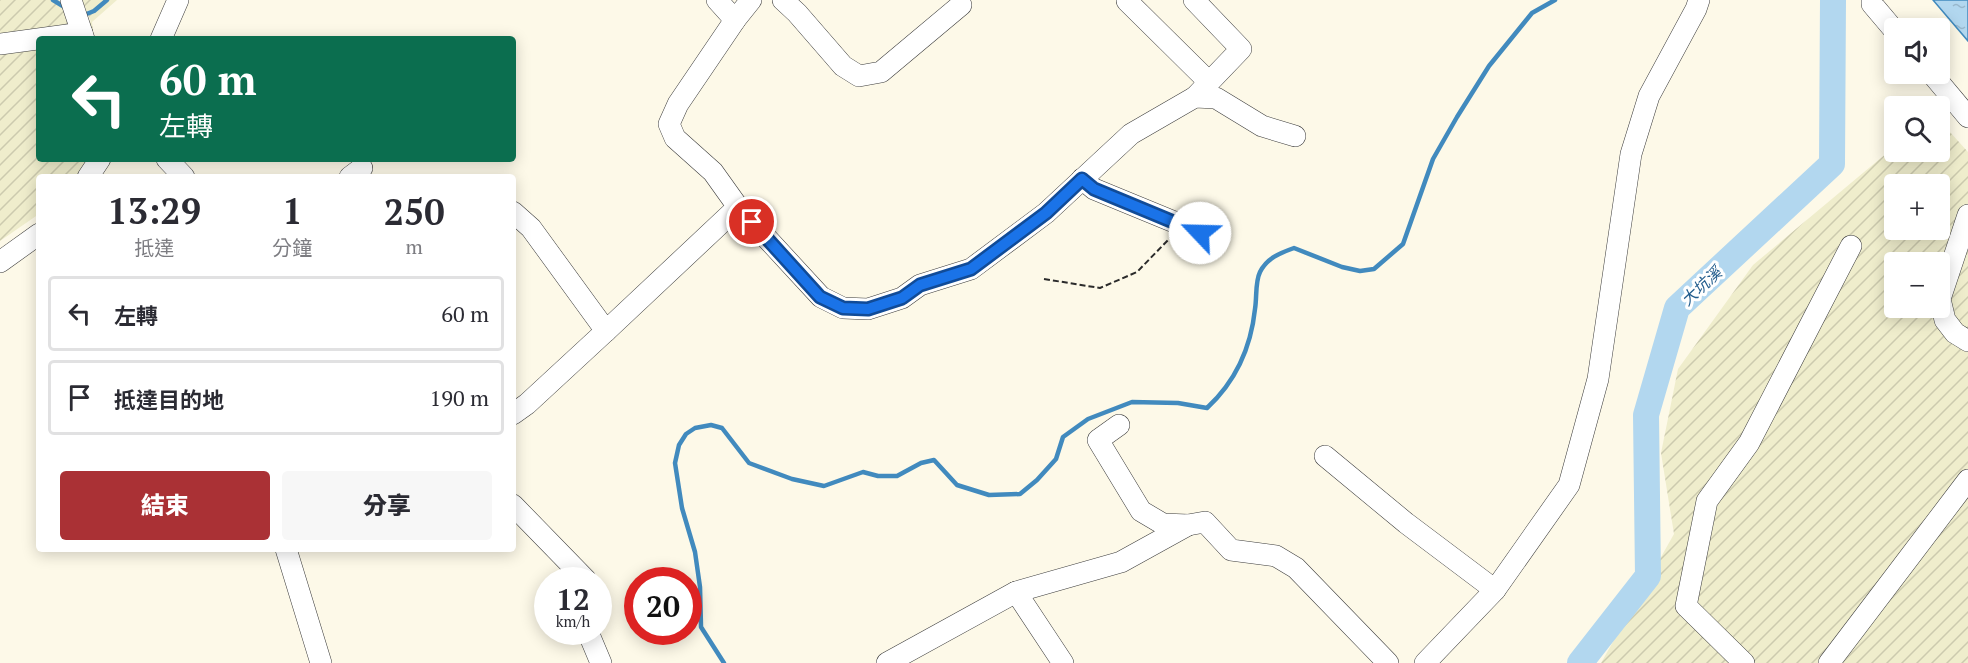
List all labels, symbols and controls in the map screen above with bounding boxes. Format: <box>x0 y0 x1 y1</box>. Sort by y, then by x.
map controls <box>1884 18 1950 318</box>
button: sound <box>1884 18 1950 84</box>
text: 60 m <box>159 51 257 107</box>
icon: left <box>60 60 138 138</box>
button: search <box>1884 96 1950 162</box>
text: 左轉 <box>159 108 213 144</box>
button: + <box>1884 174 1950 240</box>
text: 13:29 <box>107 187 201 234</box>
text: 1 <box>282 187 303 234</box>
text: 250 <box>384 188 445 235</box>
pin <box>726 196 777 247</box>
position arrow <box>1168 201 1232 265</box>
icon: arrive <box>735 205 768 238</box>
text: m <box>406 233 423 260</box>
text: 抵達 <box>134 234 174 261</box>
text: 分鐘 <box>272 234 312 261</box>
button: − <box>1884 252 1950 318</box>
water label: 大坑溪 <box>1676 260 1728 310</box>
icon: left <box>63 297 96 330</box>
text: 60 m <box>441 299 489 328</box>
text: 左轉 <box>114 301 158 330</box>
icon: arrive <box>63 381 96 414</box>
text: 190 m <box>429 383 489 412</box>
text: 抵達目的地 <box>114 385 224 414</box>
button: 結束 <box>60 471 270 540</box>
button: 分享 <box>282 471 492 540</box>
speed limit sign: 20 <box>624 567 702 645</box>
text: 12 <box>556 579 590 619</box>
text: km/h <box>556 611 590 631</box>

